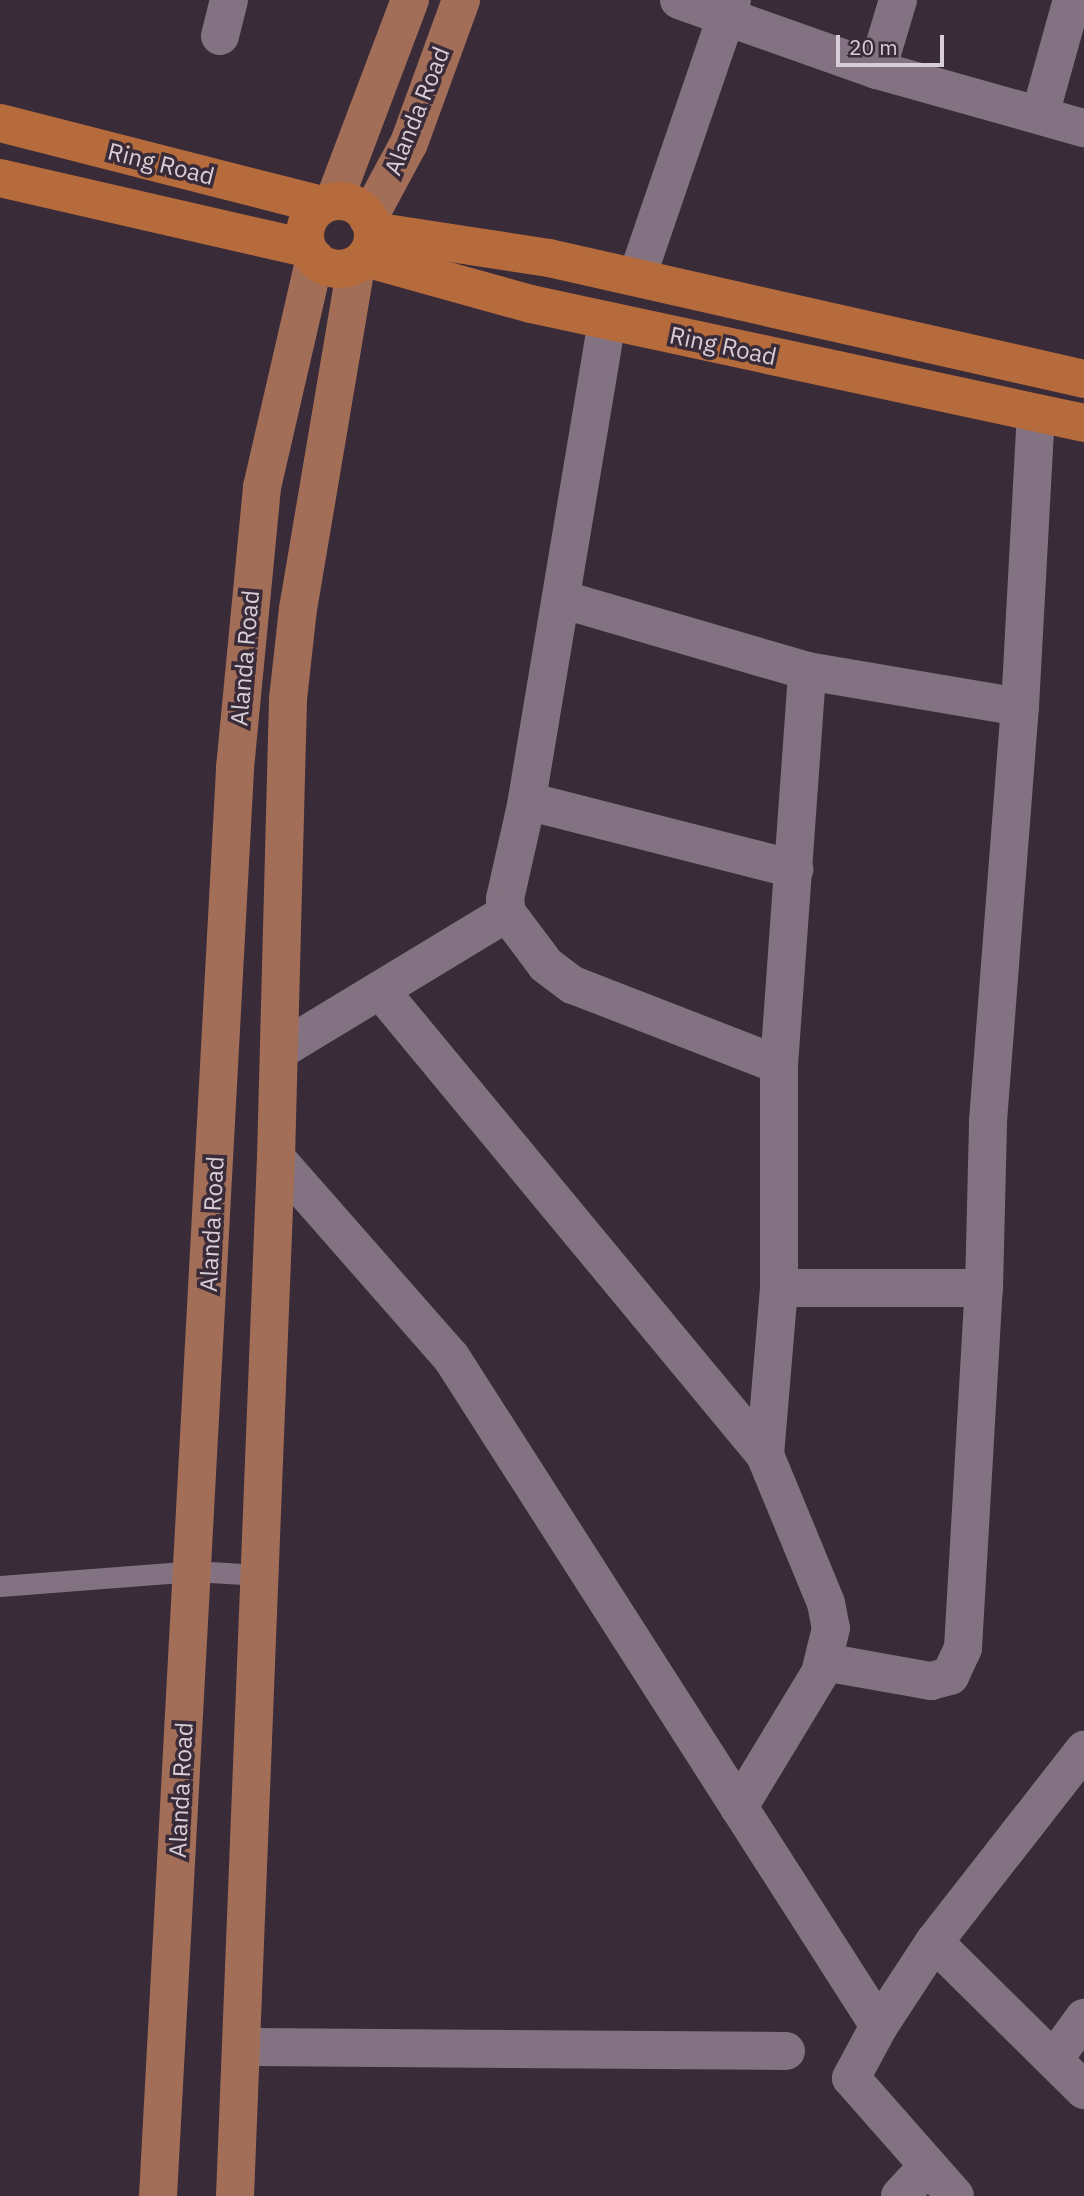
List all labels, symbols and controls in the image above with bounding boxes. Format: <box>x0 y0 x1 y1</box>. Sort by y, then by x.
scale bar <box>839 21 948 65</box>
text: 20 m <box>849 33 898 61</box>
street label: Alanda Road <box>378 43 456 179</box>
street label: Ring Road <box>105 137 217 191</box>
street label: Ring Road <box>667 321 779 371</box>
street label: Alanda Road <box>225 589 265 727</box>
street label: Alanda Road <box>194 1155 230 1293</box>
street label: Alanda Road <box>163 1721 199 1859</box>

